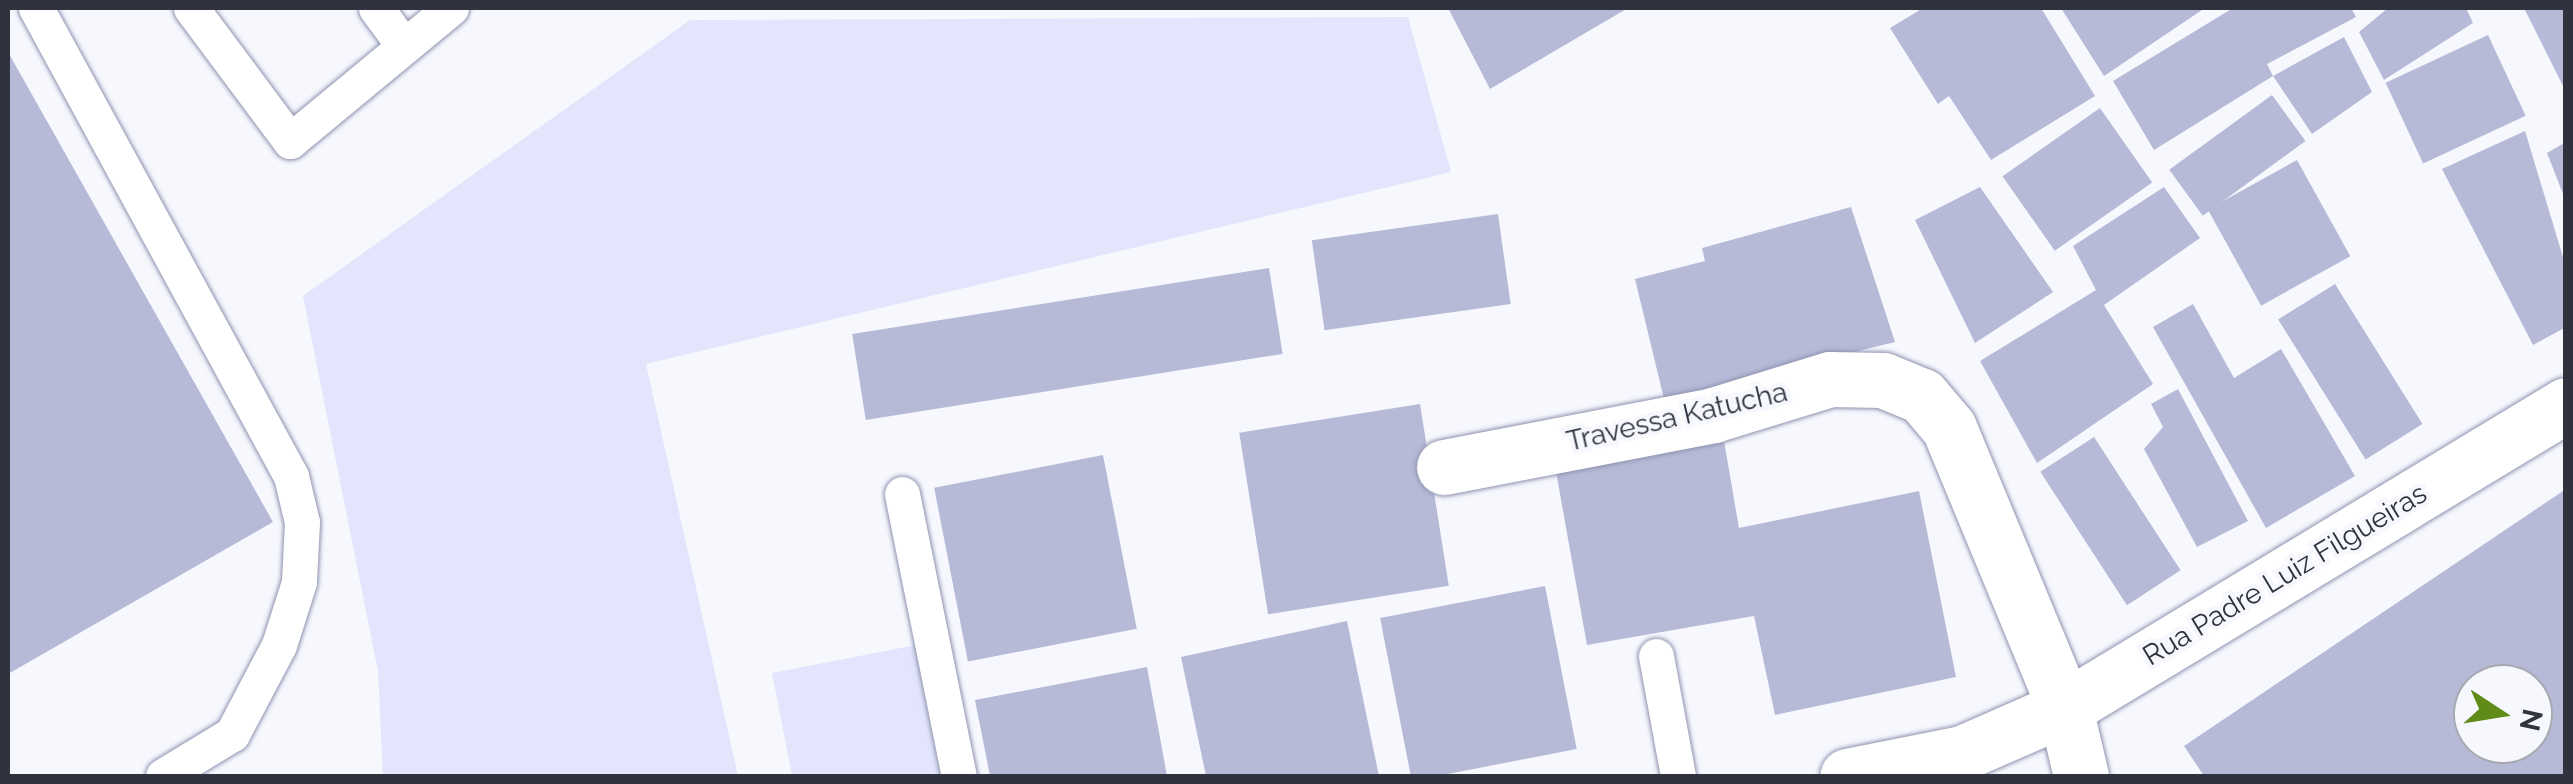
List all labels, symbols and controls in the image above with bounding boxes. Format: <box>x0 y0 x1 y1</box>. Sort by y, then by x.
street label: Travessa Katucha <box>1563 375 1791 459</box>
street label: Rua Padre Luiz Filgueiras <box>2137 477 2433 673</box>
north arrow <box>2453 664 2553 764</box>
text: N <box>2513 706 2549 734</box>

